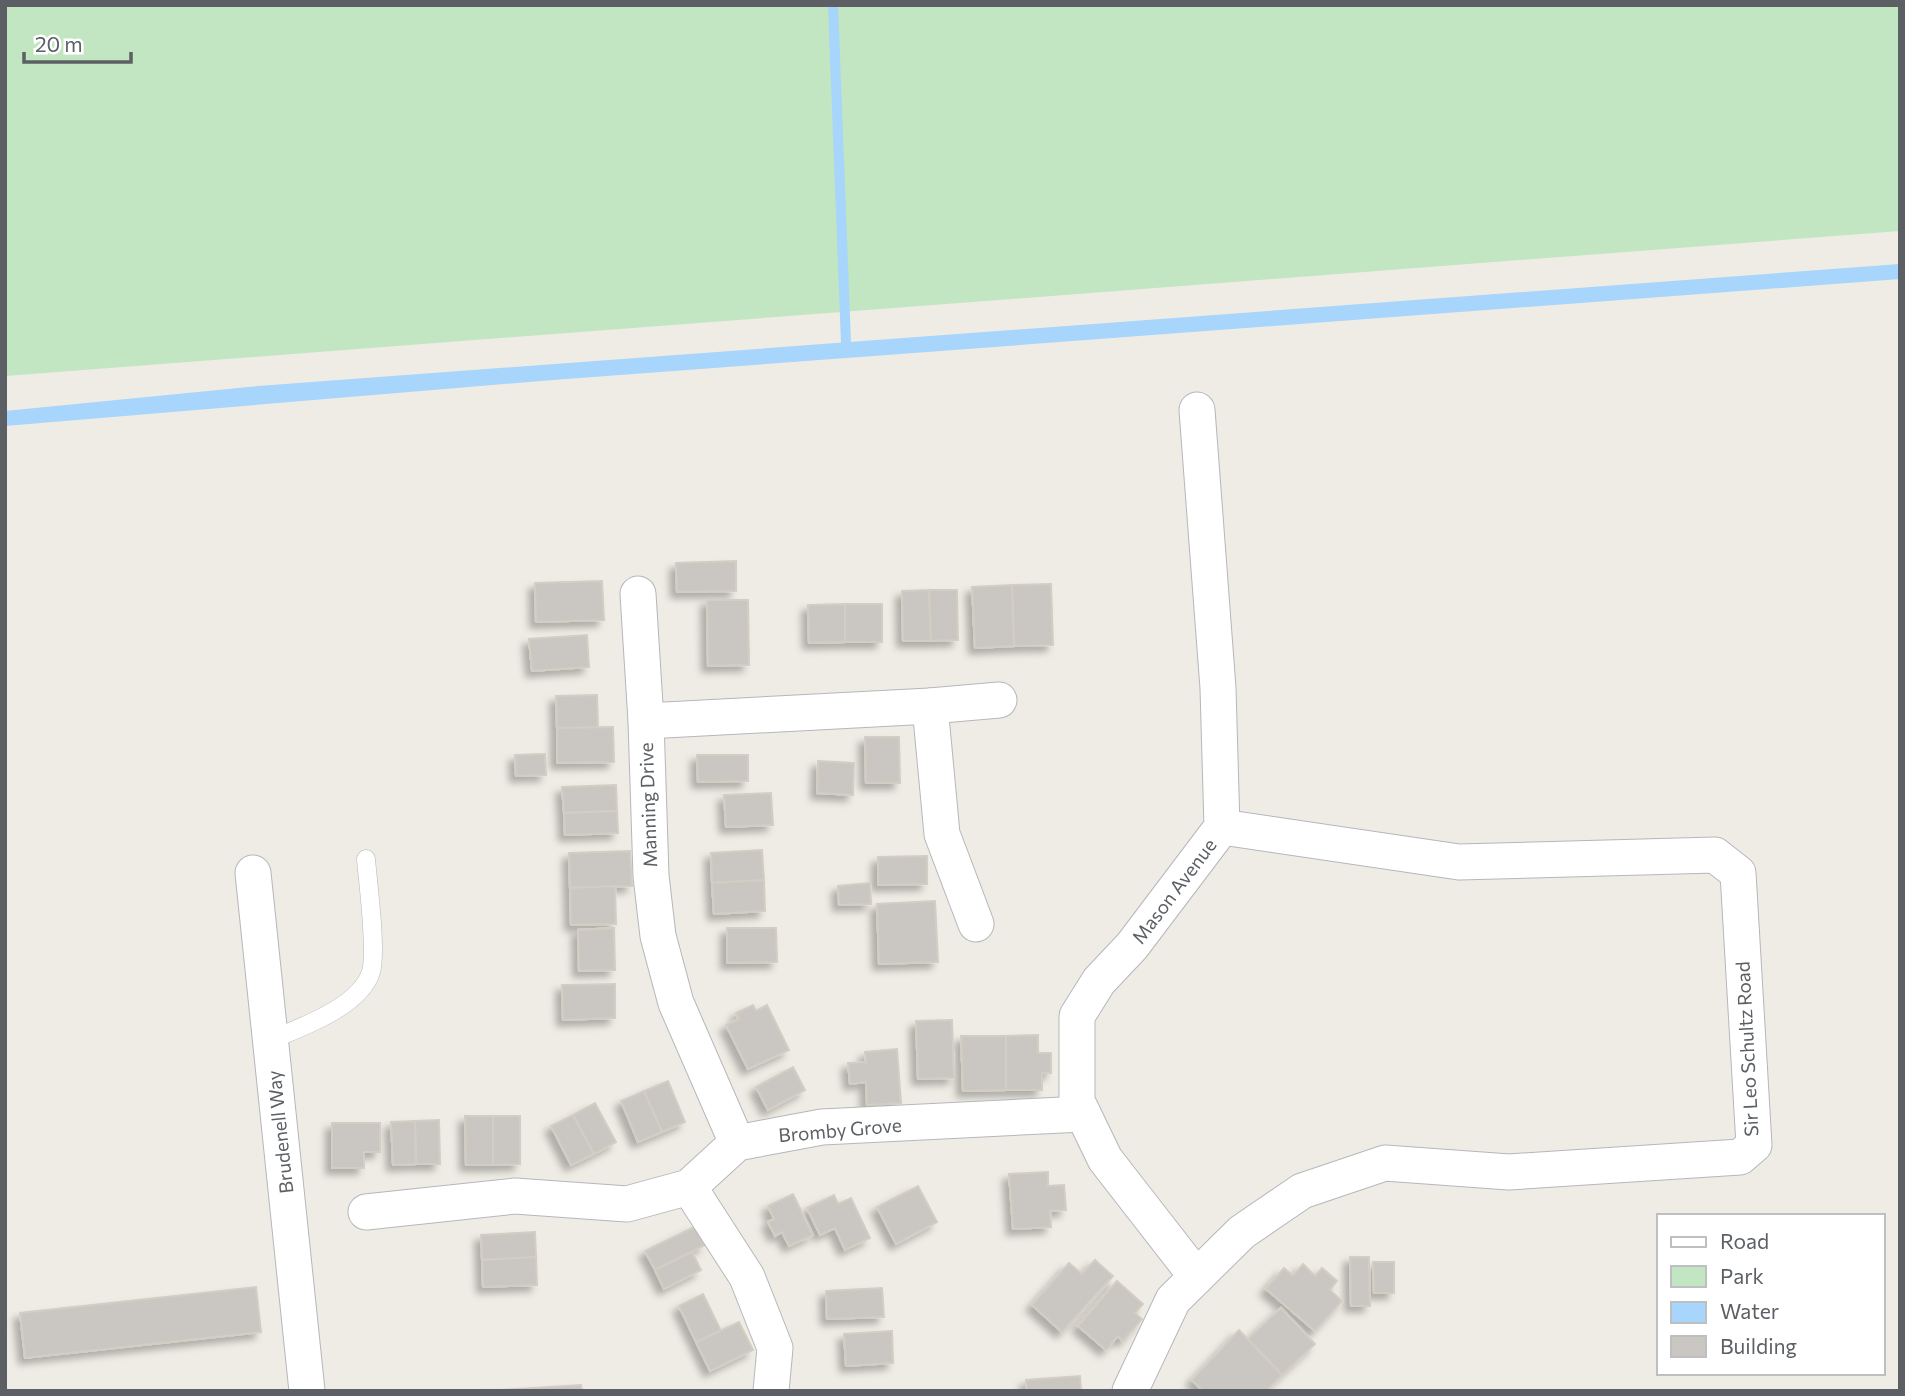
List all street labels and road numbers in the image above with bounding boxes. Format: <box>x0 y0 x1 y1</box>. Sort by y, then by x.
street label: Manning Drive <box>634 742 661 868</box>
street label: Mason Avenue <box>1127 834 1221 948</box>
street label: Sir Leo Schultz Road <box>1730 961 1763 1137</box>
street label: Brudenell Way <box>262 1069 297 1195</box>
street label: Bromby Grove <box>777 1113 903 1146</box>

